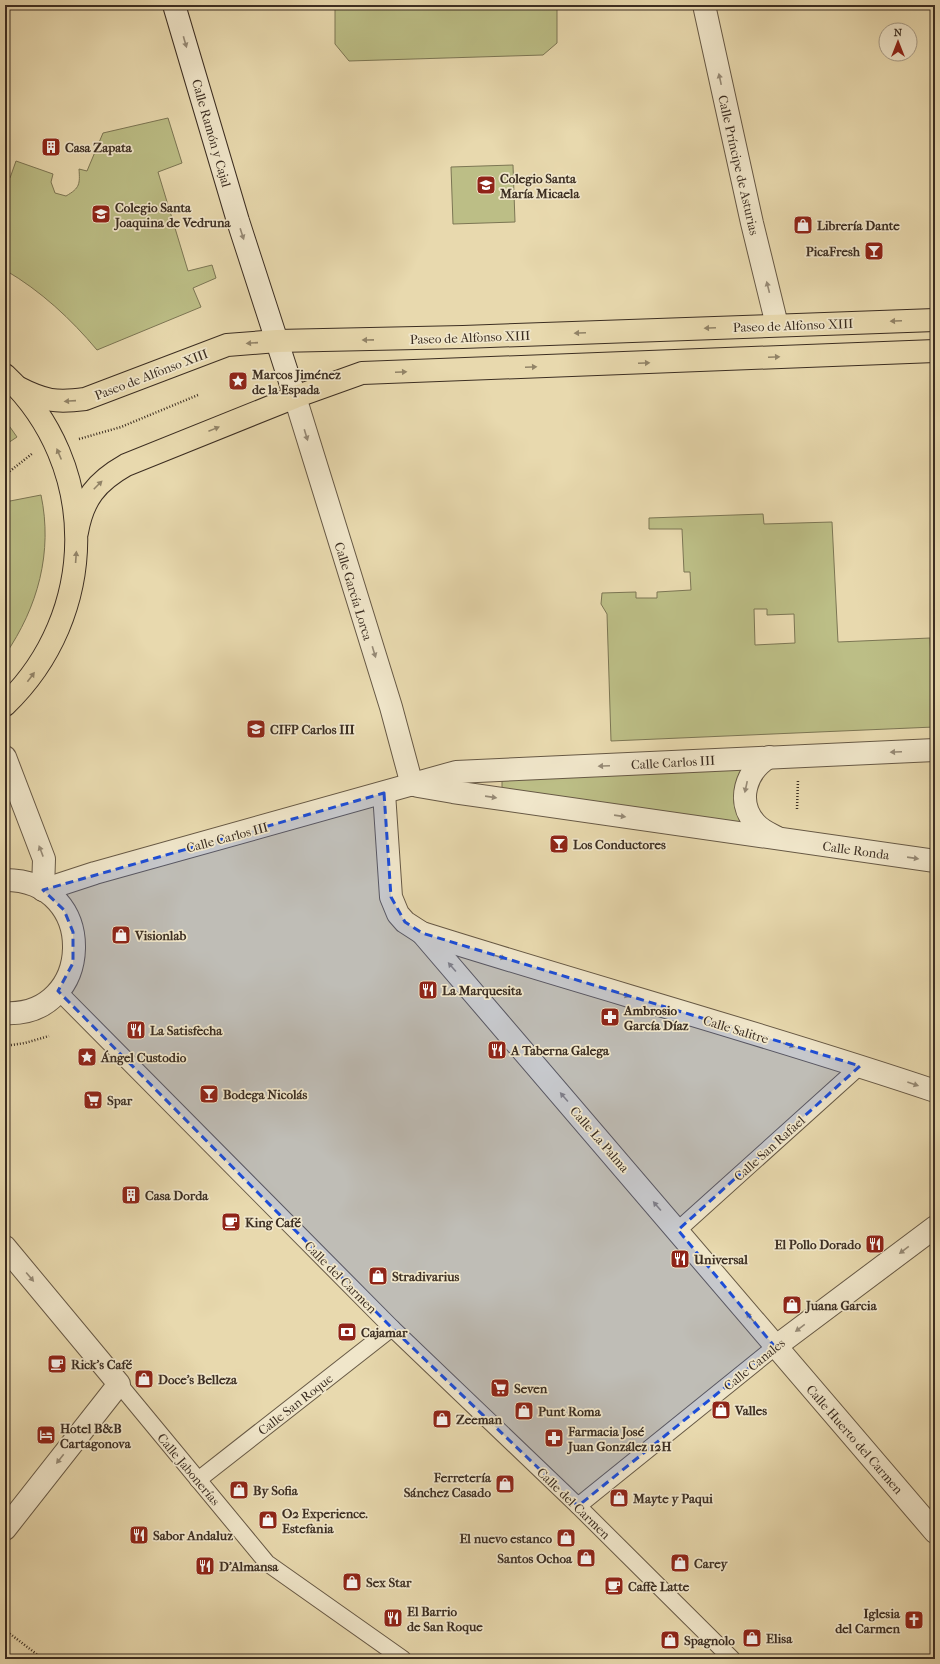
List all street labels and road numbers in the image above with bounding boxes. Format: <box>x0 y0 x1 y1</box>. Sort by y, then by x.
street label: Calle Ramón y Cajal <box>189 77 234 189</box>
street label: Calle Príncipe de Asturias <box>715 94 762 237</box>
street label: Paseo de Alfonso XIII <box>733 316 853 335</box>
street label: Paseo de Alfonso XIII <box>410 328 530 347</box>
street label: Paseo de Alfonso XIII <box>92 346 210 403</box>
street label: Calle García Lorca <box>331 540 376 643</box>
street label: Calle Carlos III <box>631 753 715 772</box>
street label: Calle Carlos III <box>185 819 270 856</box>
street label: Calle Ronda <box>822 838 891 863</box>
street label: Calle Salitre <box>701 1012 771 1047</box>
street label: Calle La Palma <box>567 1103 633 1176</box>
street label: Calle San Rafael <box>731 1112 808 1184</box>
street label: Calle del Carmen <box>301 1238 380 1317</box>
street label: Calle Canales <box>721 1335 788 1394</box>
street label: Calle San Roque <box>255 1370 336 1438</box>
street label: Calle Huerto del Carmen <box>803 1382 906 1497</box>
street label: Calle Jabonerías <box>154 1430 223 1508</box>
street label: Calle del Carmen <box>534 1465 614 1542</box>

